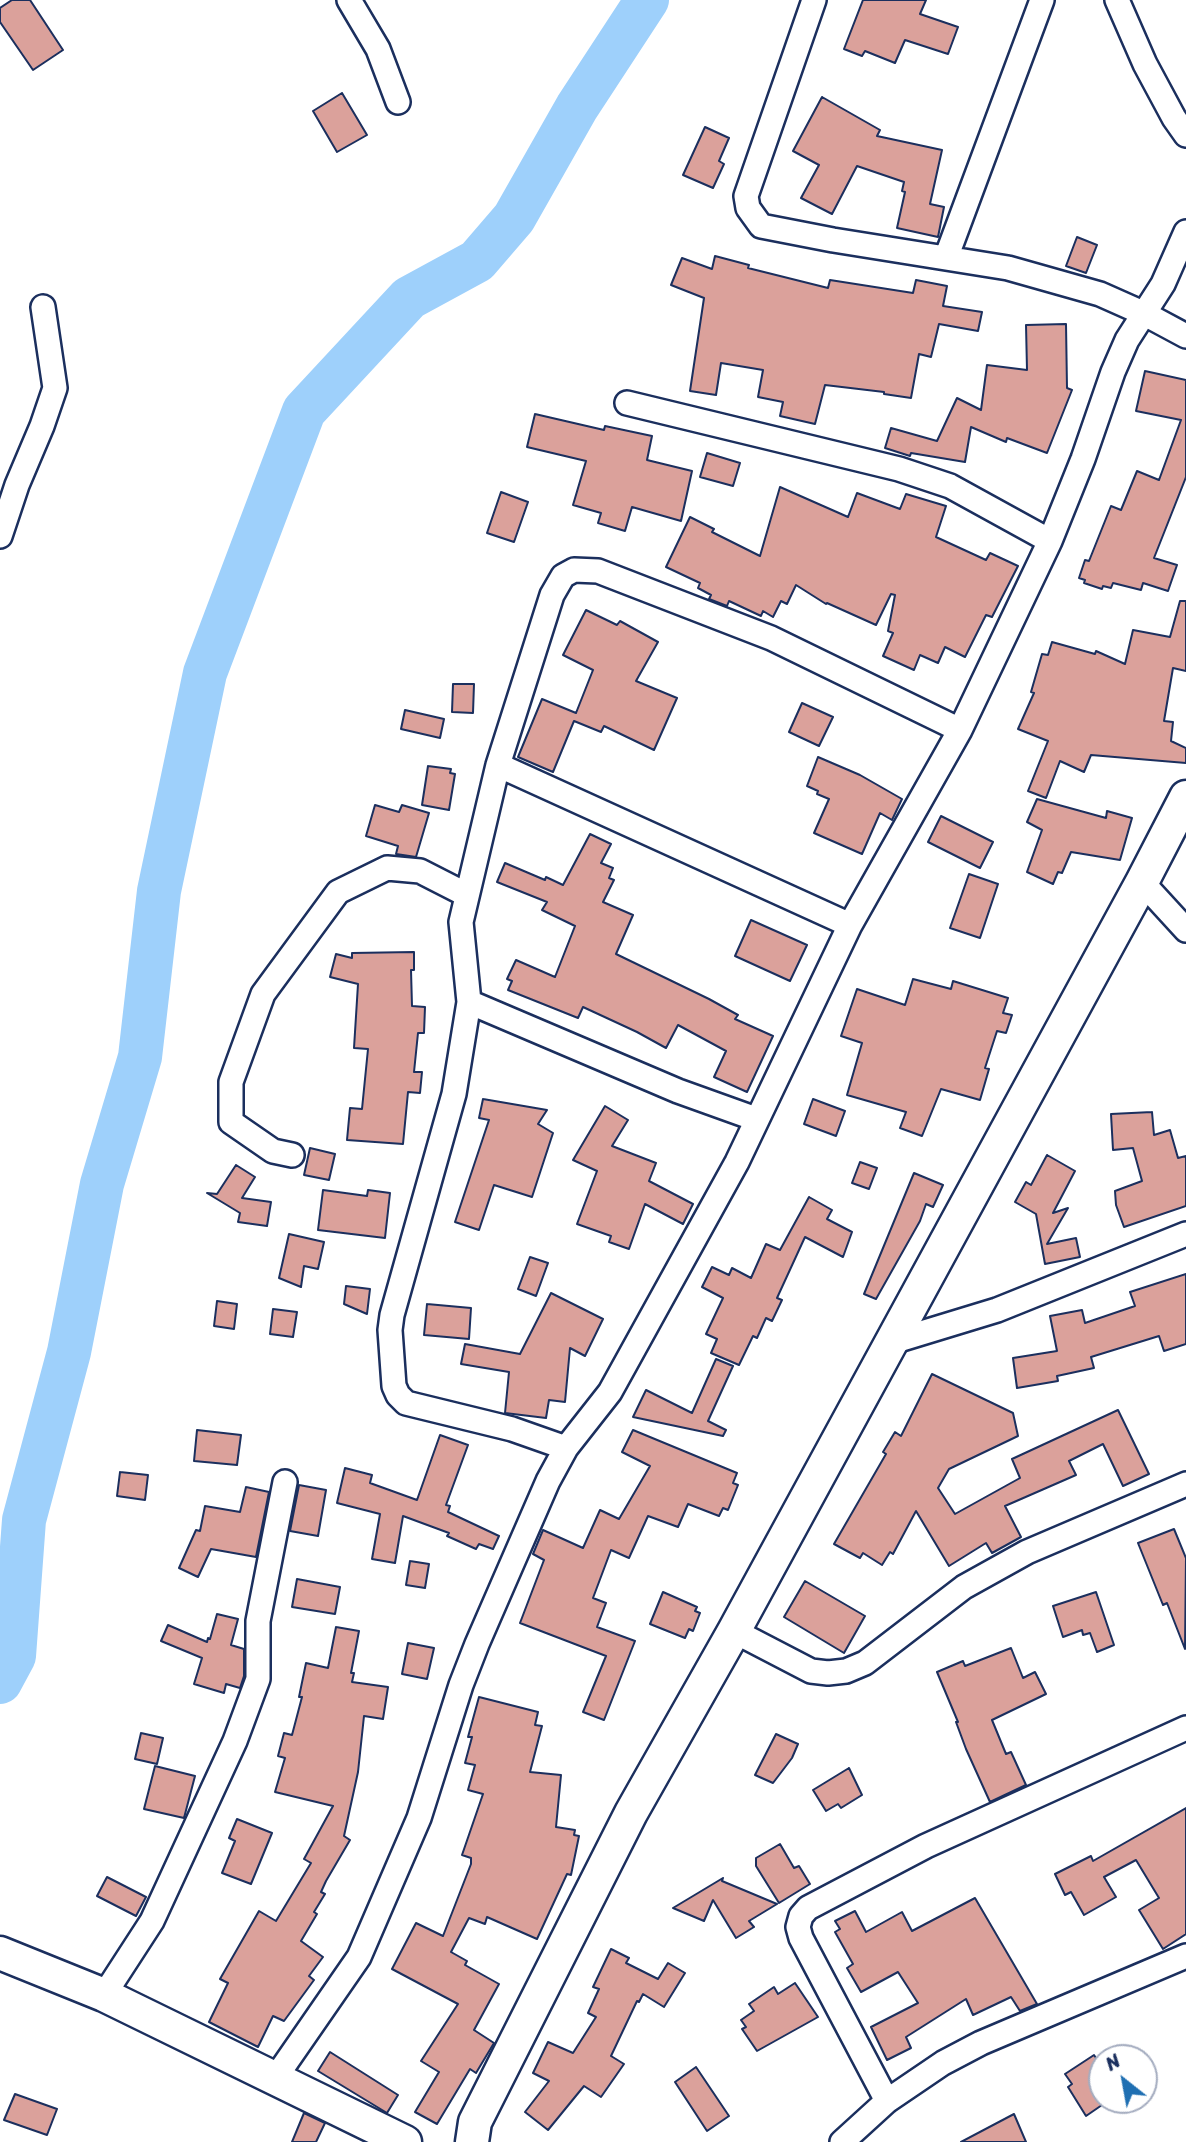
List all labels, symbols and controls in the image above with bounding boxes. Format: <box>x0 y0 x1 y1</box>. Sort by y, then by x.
north arrow <box>1088 2044 1158 2114</box>
text: N <box>1099 2045 1127 2080</box>

